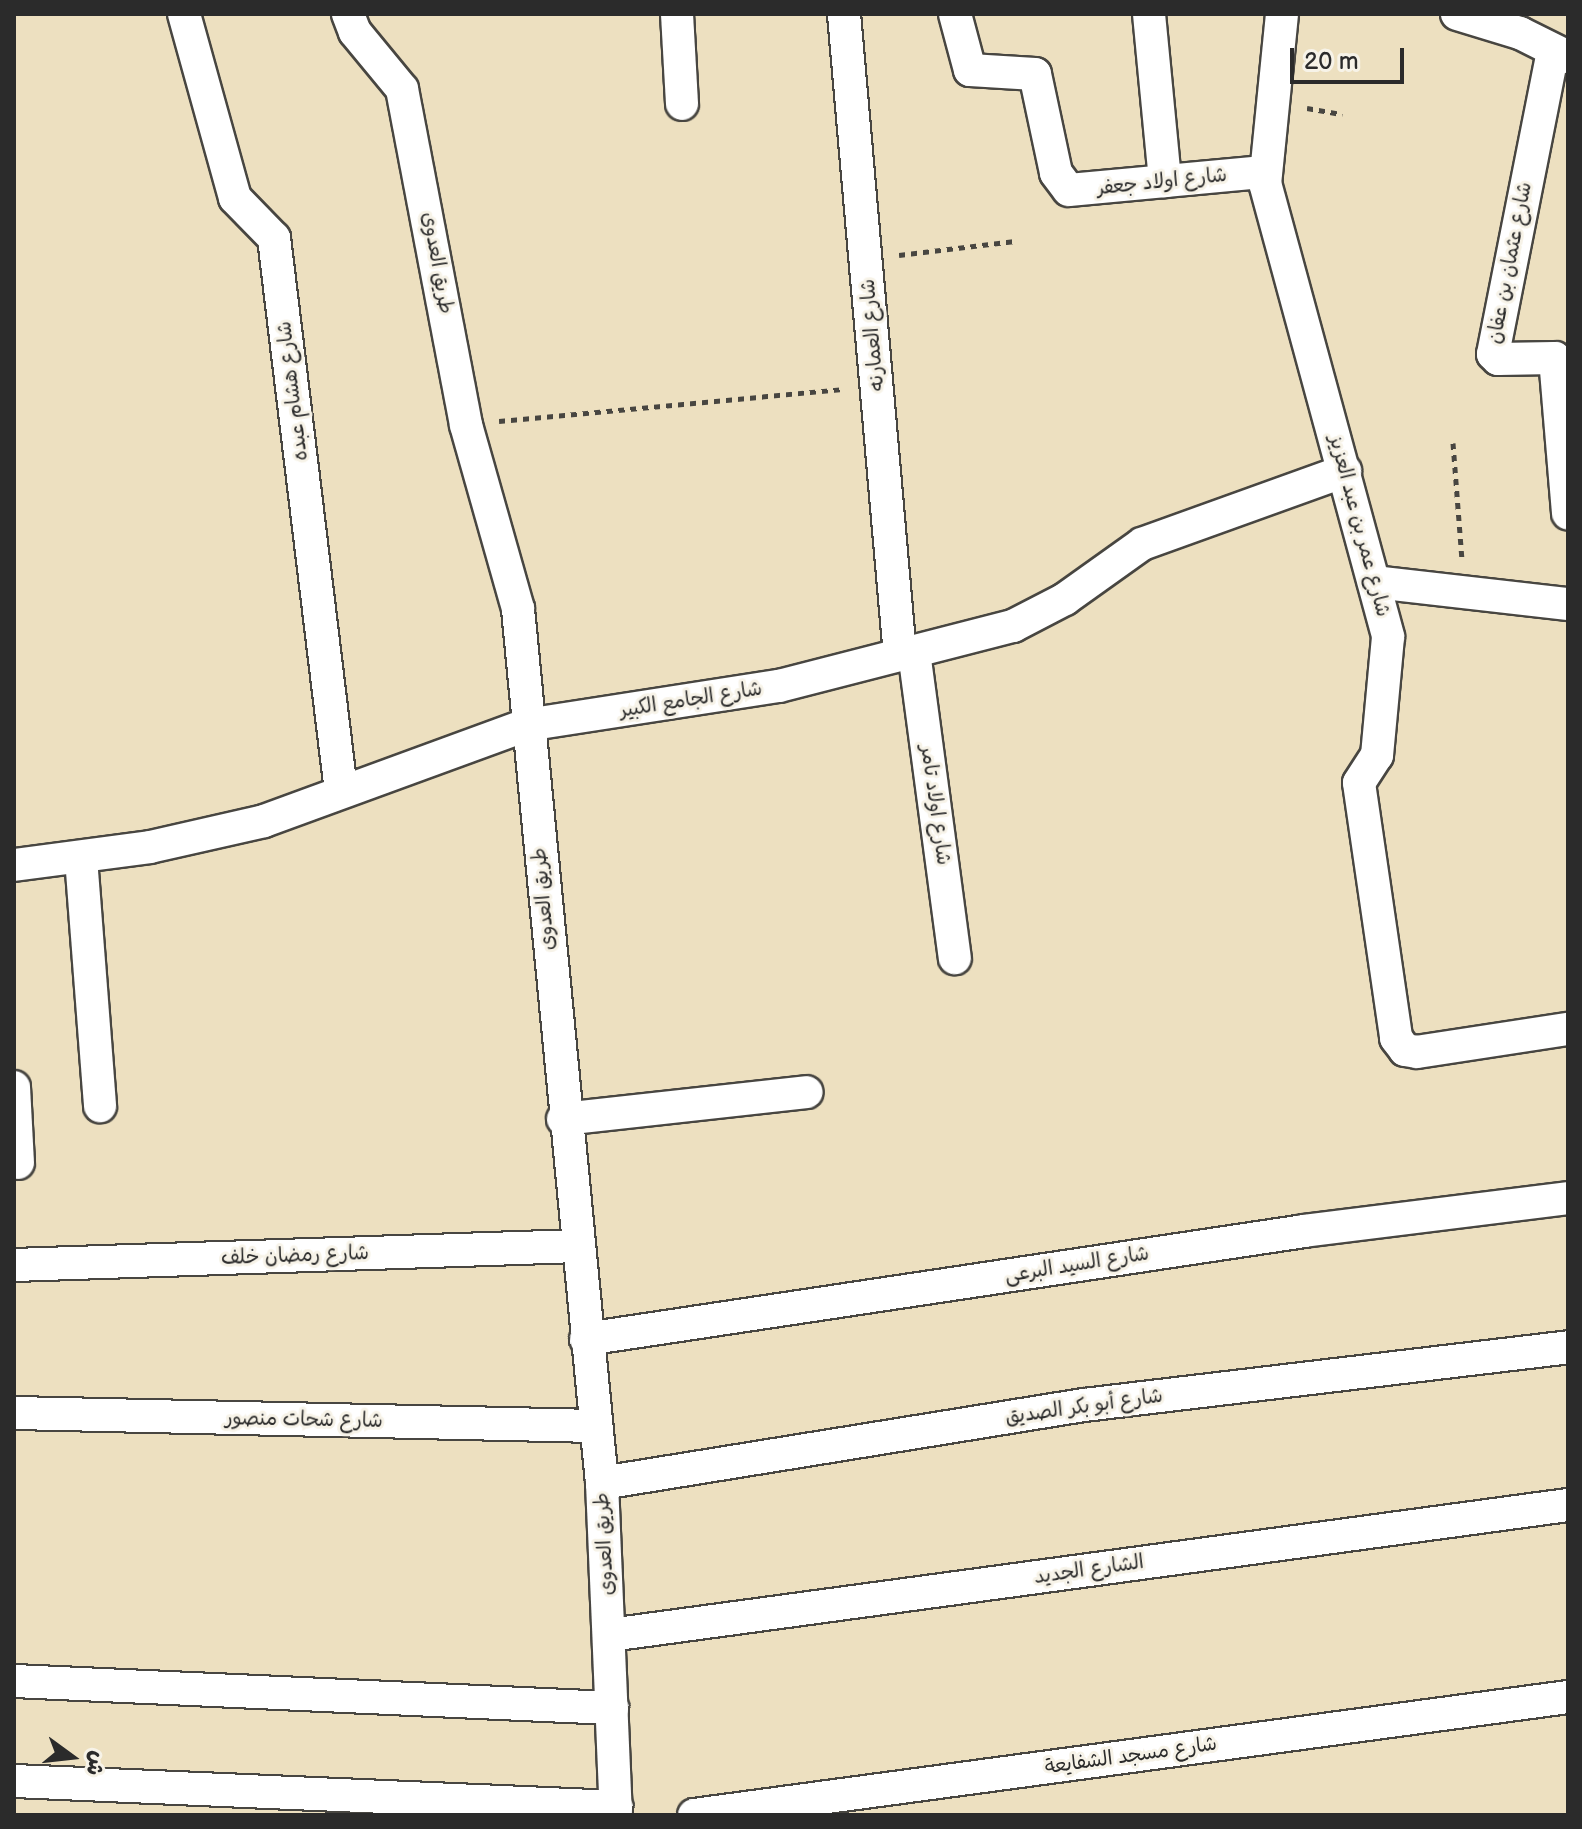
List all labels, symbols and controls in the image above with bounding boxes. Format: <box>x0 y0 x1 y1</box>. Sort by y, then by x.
scale bar <box>1294 32 1408 82</box>
text: 20 m <box>1304 47 1359 76</box>
street label: شارع اولاد جعفر <box>1096 163 1228 201</box>
street label: شارع عثمان بن عفان <box>1483 180 1537 346</box>
street label: طريق العدوى <box>416 210 458 316</box>
street label: شارع العمارنه <box>856 278 890 392</box>
street label: شارع هشام عبده <box>273 320 313 462</box>
street label: شارع عمر بن عبد العزيز <box>1323 432 1395 620</box>
street label: شارع الجامع الكبير <box>618 677 764 723</box>
street label: شارع اولاد تامر <box>915 743 955 867</box>
street label: طريق العدوى <box>528 847 560 951</box>
street label: شارع رمضان خلف <box>221 1241 369 1271</box>
street label: شارع السيد البرعى <box>1003 1242 1151 1288</box>
street label: شارع أبو بكر الصديق <box>1004 1384 1164 1430</box>
street label: شارع شحات منصور <box>225 1407 383 1433</box>
street label: طريق العدوى <box>590 1492 620 1596</box>
street label: الشارع الجديد <box>1033 1550 1145 1590</box>
north arrow <box>32 1717 112 1797</box>
street label: شارع مسجد الشفايعة <box>1043 1732 1219 1780</box>
text: ش <box>79 1748 112 1779</box>

